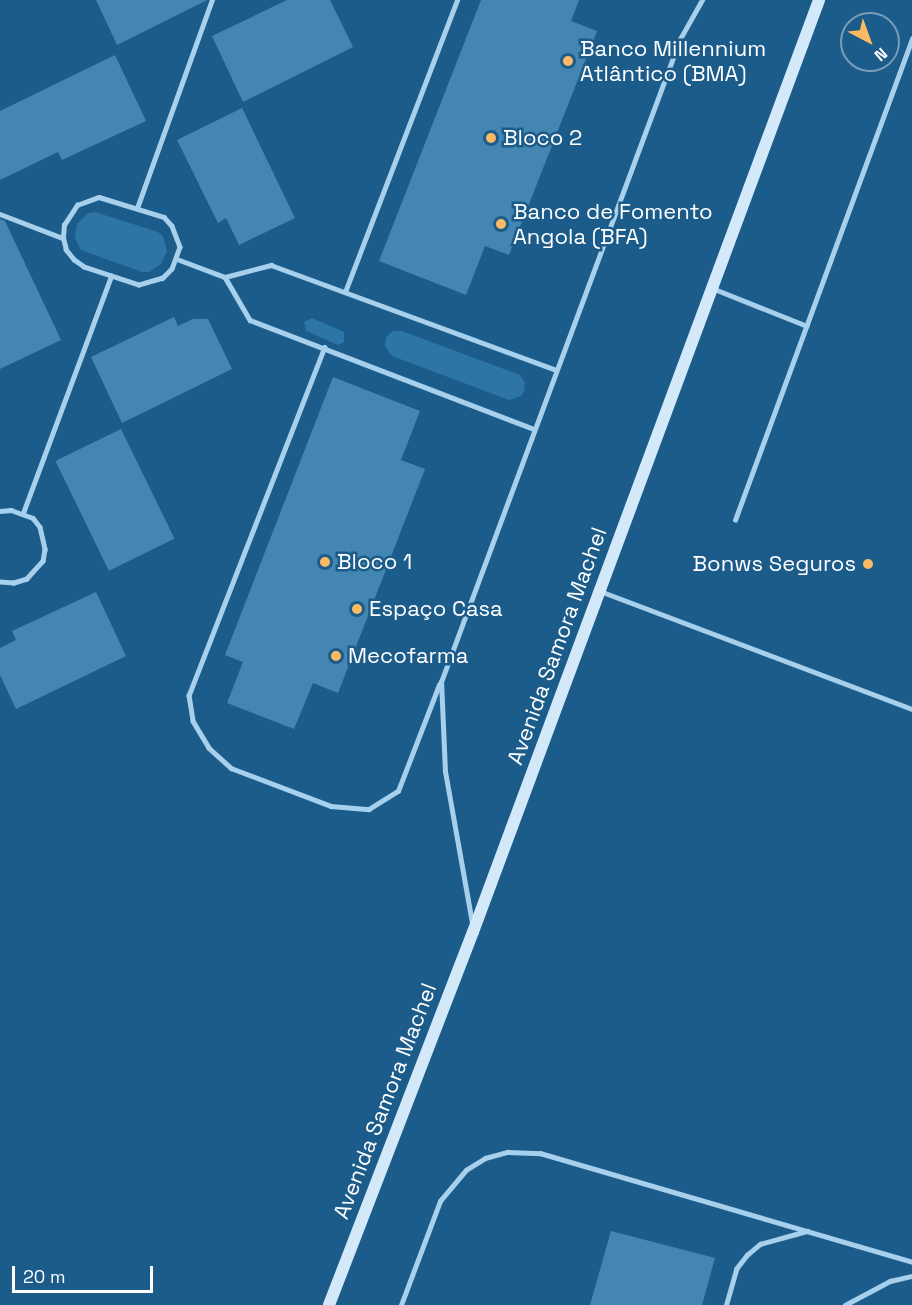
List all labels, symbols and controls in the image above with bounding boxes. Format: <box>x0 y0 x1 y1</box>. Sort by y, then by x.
north arrow <box>840 12 900 72</box>
place label: Banco Millennium Atlântico (BMA) <box>580 35 766 86</box>
text: N <box>870 43 892 66</box>
marker: Banco Millennium Atlântico (BMA) <box>561 54 575 68</box>
place label: Bloco 2 <box>503 125 582 151</box>
marker: Bloco 2 <box>484 131 498 145</box>
place label: Banco de Fomento Angola (BFA) <box>513 198 713 249</box>
marker: Banco de Fomento Angola (BFA) <box>494 217 508 231</box>
street label: Avenida Samora Machel <box>502 524 612 768</box>
place label: Bloco 1 <box>337 549 412 575</box>
place label: Bonws Seguros <box>693 551 856 577</box>
marker: Bloco 1 <box>318 555 332 569</box>
marker: Bonws Seguros <box>861 557 875 571</box>
place label: Espaço Casa <box>369 596 503 622</box>
marker: Espaço Casa <box>350 602 364 616</box>
place label: Mecofarma <box>348 643 468 669</box>
marker: Mecofarma <box>329 649 343 663</box>
street label: Avenida Samora Machel <box>328 979 442 1223</box>
scale bar <box>15 1254 156 1292</box>
text: 20 m <box>23 1265 66 1288</box>

